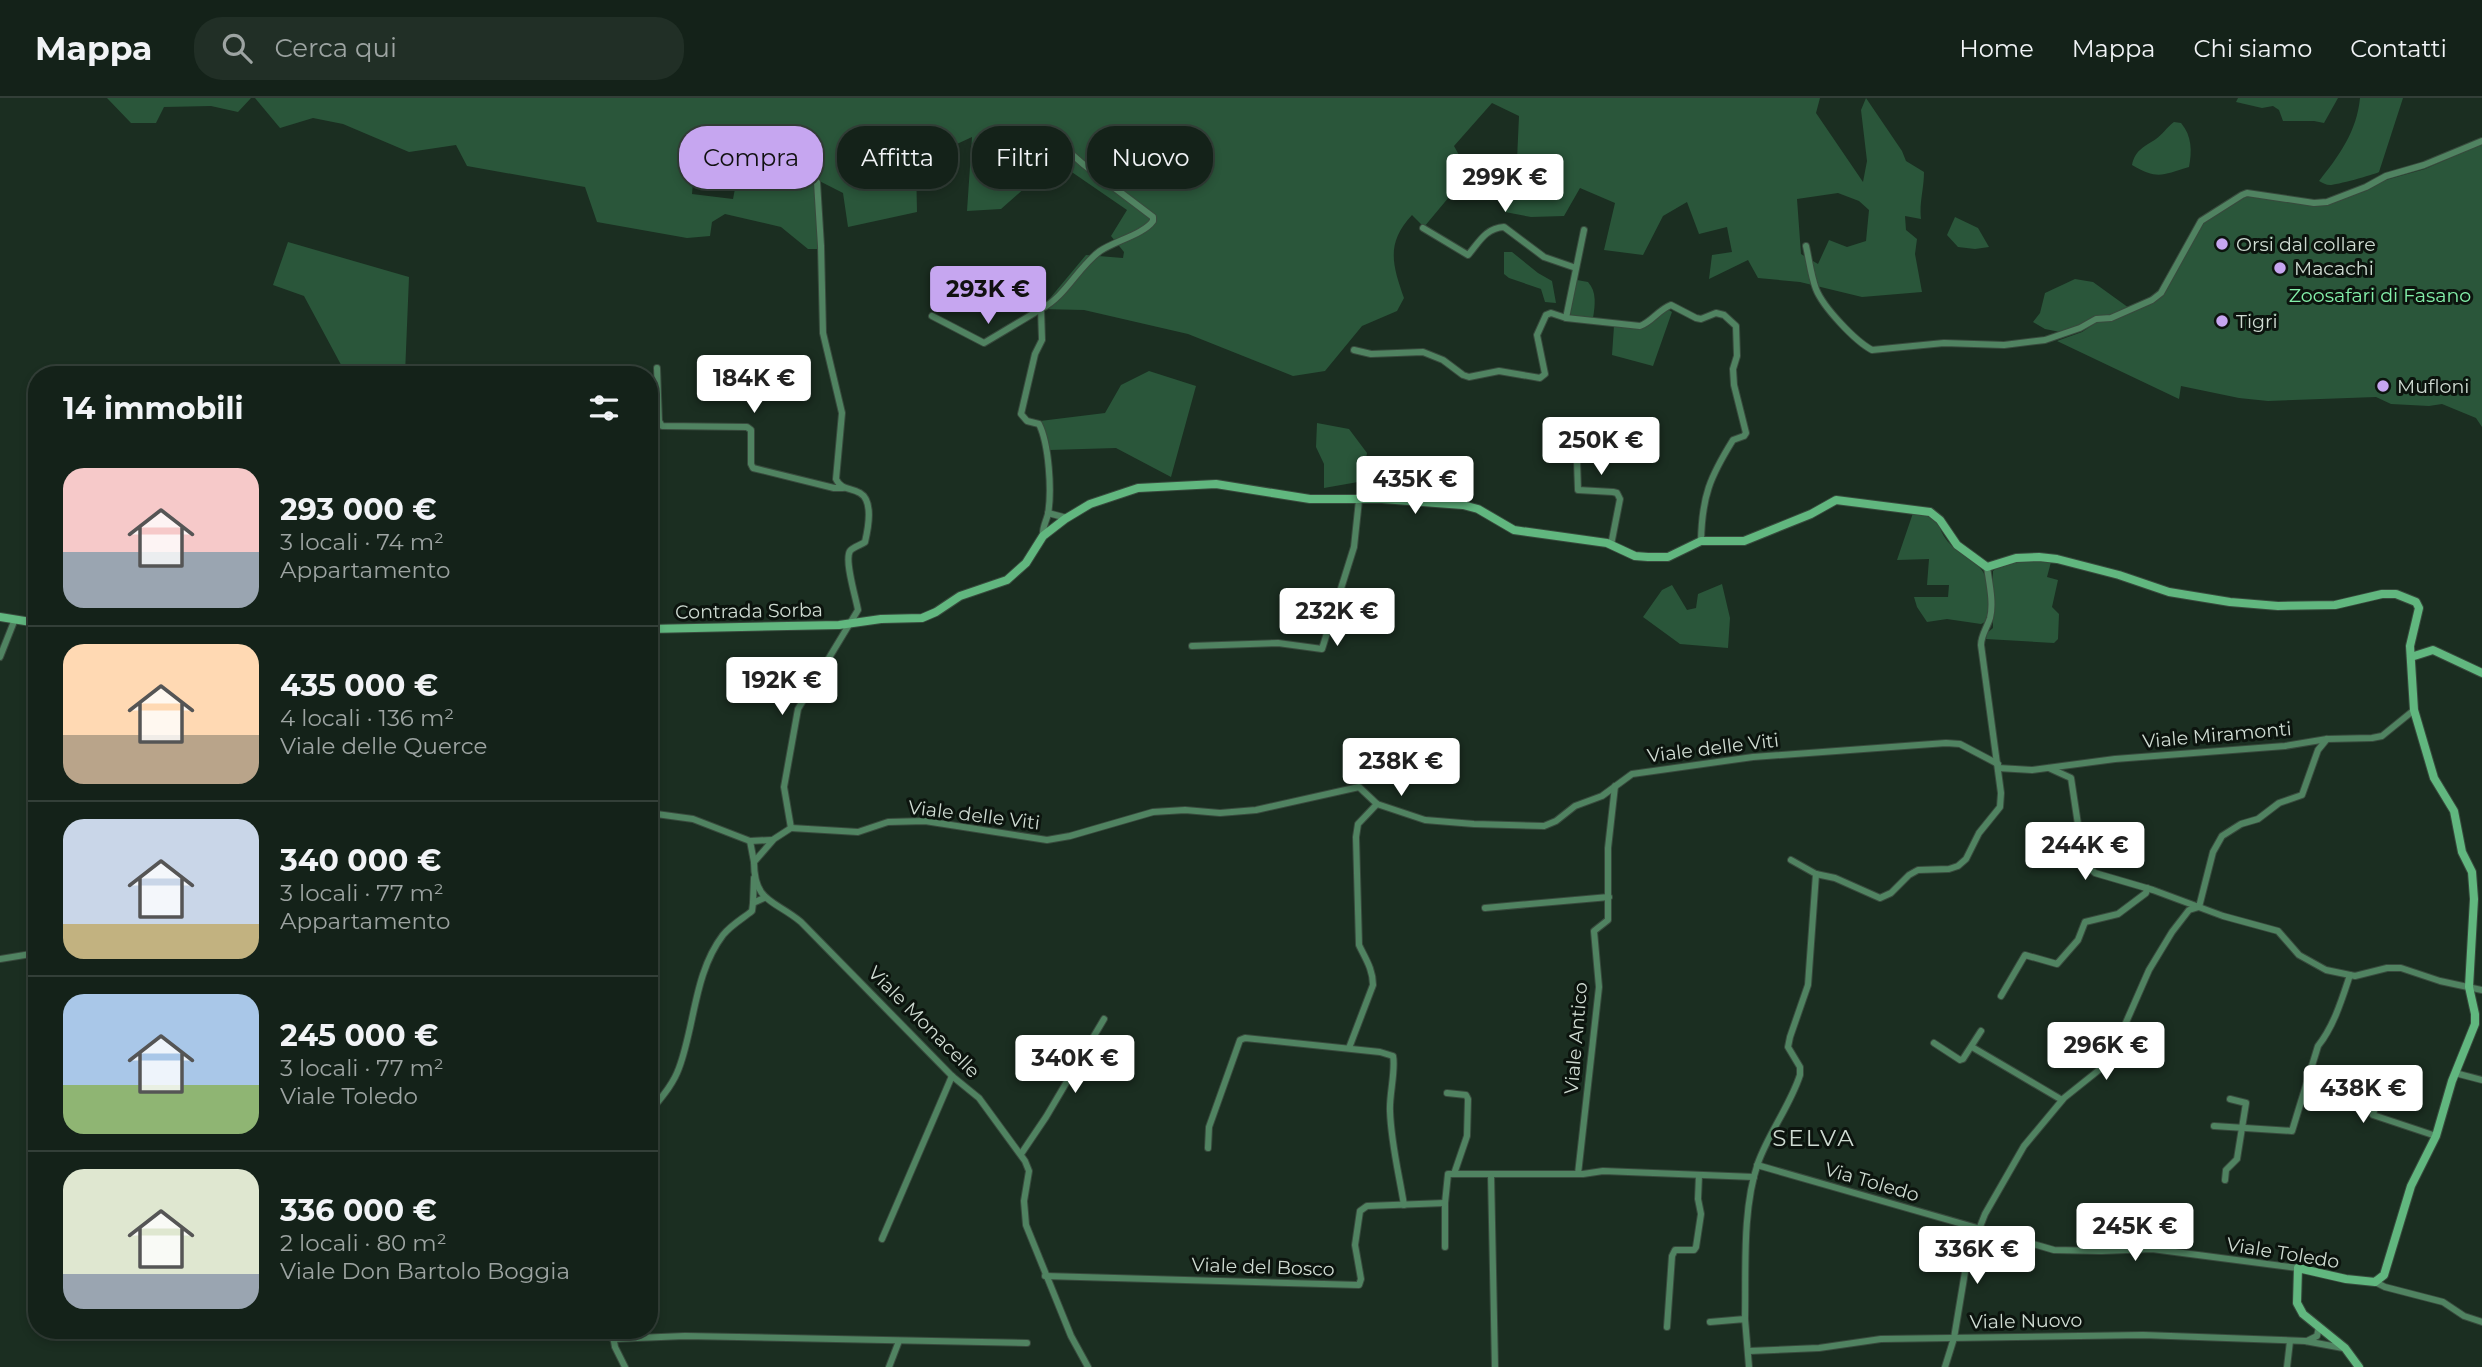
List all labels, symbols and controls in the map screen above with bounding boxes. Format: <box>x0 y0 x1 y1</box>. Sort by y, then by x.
search box <box>194 17 684 80</box>
text: Mappa <box>35 28 152 68</box>
icon: search <box>218 29 256 67</box>
text: Cerca qui <box>274 32 397 64</box>
text: Home <box>1959 34 2034 63</box>
text: Mappa <box>2072 34 2155 63</box>
text: Chi siamo <box>2193 34 2312 63</box>
text: Contatti <box>2350 34 2447 63</box>
chip: Compra <box>679 126 823 189</box>
chip: Affitta <box>837 126 958 189</box>
chip: Filtri <box>972 126 1073 189</box>
chip: Nuovo <box>1087 126 1213 189</box>
pin: 299K € <box>1448 155 1562 214</box>
text: 299K € <box>1462 163 1548 191</box>
place label: Orsi dal collare <box>2236 233 2376 256</box>
marker: Orsi dal collare <box>2214 236 2230 252</box>
place label: Macachi <box>2294 257 2374 280</box>
marker: Macachi <box>2272 260 2288 276</box>
pin: 293K € <box>931 266 1045 326</box>
text: 293K € <box>946 275 1030 303</box>
park label: Zoosafari di Fasano <box>2289 284 2471 307</box>
place label: Tigri <box>2236 310 2278 333</box>
marker: Tigri <box>2214 313 2230 329</box>
pin: 184K € <box>697 356 811 415</box>
text: 184K € <box>713 364 795 392</box>
place label: Mufloni <box>2397 375 2469 398</box>
marker: Mufloni <box>2375 378 2391 394</box>
icon: filters <box>585 389 623 427</box>
text: 14 immobili <box>63 390 243 427</box>
pin: 250K € <box>1544 418 1658 477</box>
text: 250K € <box>1558 426 1644 454</box>
pin: 435K € <box>1358 456 1472 516</box>
text: 435K € <box>1373 465 1457 493</box>
text: 293 000 € <box>280 491 437 528</box>
icon: home <box>119 496 203 580</box>
text: 3 locali · 74 m² <box>280 528 444 556</box>
text: Appartamento <box>280 556 450 584</box>
pin: 232K € <box>1280 588 1394 648</box>
text: 232K € <box>1296 597 1378 625</box>
street label: Contrada Sorba <box>675 598 823 624</box>
pin: 192K € <box>725 658 839 717</box>
text: 192K € <box>742 666 822 694</box>
text: 435 000 € <box>280 667 438 704</box>
icon: home <box>119 672 203 756</box>
text: 4 locali · 136 m² <box>280 704 454 732</box>
street label: Viale Miramonti <box>2141 717 2293 753</box>
street label: Viale delle Viti <box>1646 729 1780 767</box>
text: Viale delle Querce <box>280 732 488 760</box>
pin: 238K € <box>1344 738 1458 798</box>
text: 238K € <box>1359 747 1443 775</box>
street label: Viale delle Viti <box>907 796 1041 834</box>
pin: 244K € <box>2028 822 2142 882</box>
text: 244K € <box>2041 831 2129 859</box>
text: 340 000 € <box>280 842 441 879</box>
icon: home <box>119 847 203 931</box>
text: 3 locali · 77 m² <box>280 879 444 907</box>
text: Appartamento <box>280 907 450 935</box>
street label: Viale Monacelle <box>863 961 985 1083</box>
street label: Viale Antico <box>1560 981 1592 1095</box>
text: 245 000 € <box>280 1017 438 1054</box>
icon: home <box>119 1022 203 1106</box>
pin: 296K € <box>2049 1023 2163 1082</box>
text: 296K € <box>2063 1031 2149 1059</box>
pin: 340K € <box>1018 1035 1132 1095</box>
text: 340K € <box>1031 1044 1119 1072</box>
text: 3 locali · 77 m² <box>280 1054 444 1082</box>
pin: 438K € <box>2306 1066 2420 1125</box>
text: 438K € <box>2320 1074 2406 1102</box>
text: Viale Toledo <box>280 1082 418 1110</box>
district label: SELVA <box>1772 1124 1856 1152</box>
street label: Via Toledo <box>1822 1158 1922 1206</box>
text: 336 000 € <box>280 1192 437 1229</box>
icon: home <box>119 1197 203 1281</box>
pin: 245K € <box>2078 1204 2192 1263</box>
text: 245K € <box>2092 1212 2178 1240</box>
pin: 336K € <box>1920 1226 2034 1286</box>
text: 2 locali · 80 m² <box>280 1229 447 1257</box>
street label: Viale Toledo <box>2225 1233 2341 1273</box>
text: 336K € <box>1935 1235 2019 1263</box>
street label: Viale del Bosco <box>1191 1253 1335 1281</box>
text: Viale Don Bartolo Boggia <box>280 1257 570 1285</box>
street label: Viale Nuovo <box>1970 1309 2083 1333</box>

